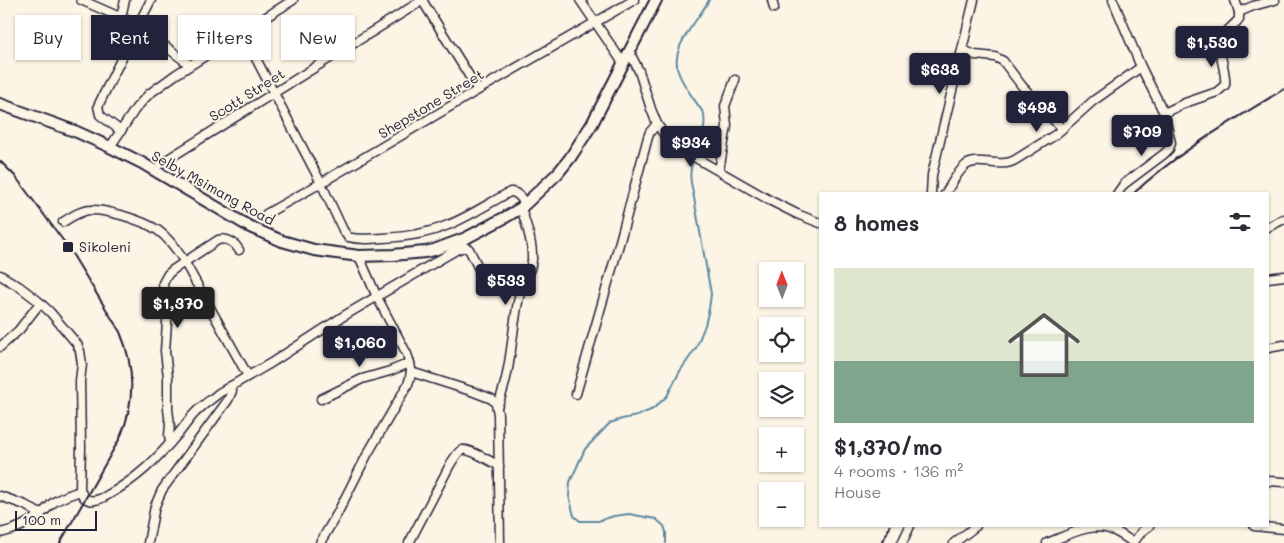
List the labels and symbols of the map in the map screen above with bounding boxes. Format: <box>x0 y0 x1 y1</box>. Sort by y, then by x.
pin: $1,530 <box>1171 26 1253 68</box>
pin: $638 <box>910 52 970 95</box>
street label: Scott Street <box>205 64 288 125</box>
street label: Shepstone Street <box>374 65 487 143</box>
pin: $498 <box>1007 90 1067 133</box>
pin: $709 <box>1112 114 1172 157</box>
pin: $934 <box>661 126 721 168</box>
street label: Selby Msimang Road <box>148 146 278 229</box>
place label: Sikoleni <box>79 237 131 256</box>
marker: Sikoleni <box>61 240 75 254</box>
north arrow <box>759 262 804 308</box>
pin: $533 <box>476 264 536 306</box>
pin: $1,370 <box>137 286 219 329</box>
pin: $1,060 <box>319 326 401 368</box>
scale bar <box>15 508 98 531</box>

